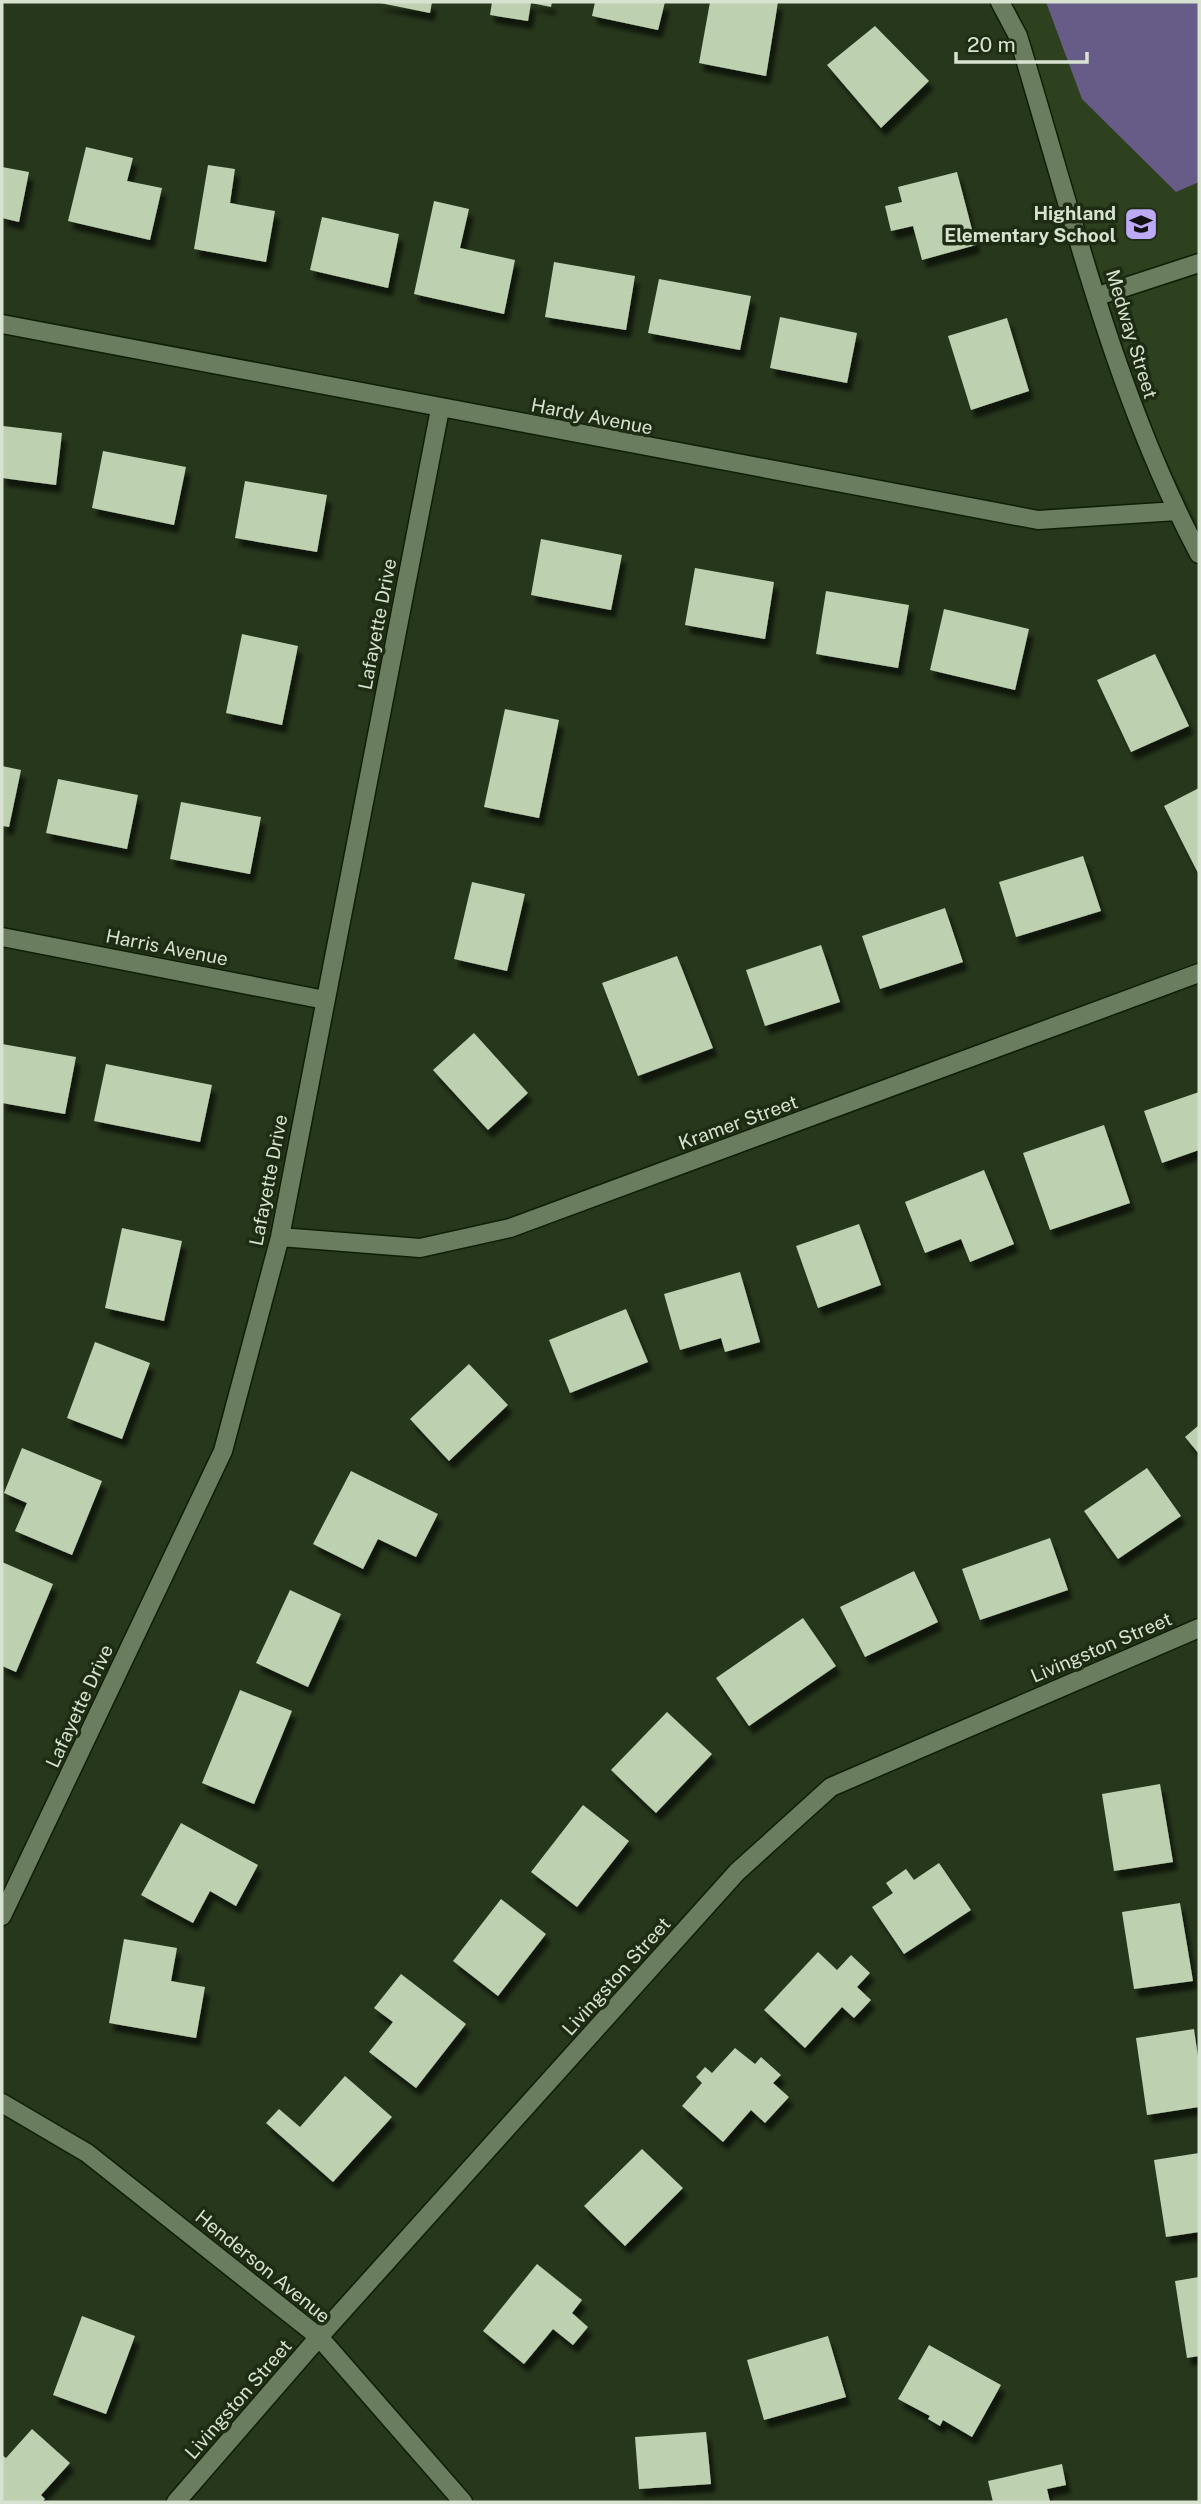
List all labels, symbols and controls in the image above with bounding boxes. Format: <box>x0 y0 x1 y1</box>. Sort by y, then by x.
scale bar <box>956 21 1087 65</box>
text: 20 m <box>967 32 1016 57</box>
place label: Highland Elementary School <box>944 202 1116 246</box>
school or university icon: Highland Elementary School <box>1122 205 1160 243</box>
street label: Medway Street <box>1102 267 1162 401</box>
street label: Hardy Avenue <box>529 393 655 439</box>
street label: Lafayette Drive <box>353 557 401 691</box>
street label: Harris Avenue <box>104 924 230 970</box>
street label: Kramer Street <box>675 1090 801 1154</box>
street label: Lafayette Drive <box>244 1113 292 1247</box>
street label: Livingston Street <box>1027 1607 1175 1687</box>
street label: Lafayette Drive <box>41 1641 117 1771</box>
street label: Livingston Street <box>557 1913 675 2039</box>
street label: Henderson Avenue <box>191 2205 335 2327</box>
street label: Livingston Street <box>180 2335 296 2463</box>

